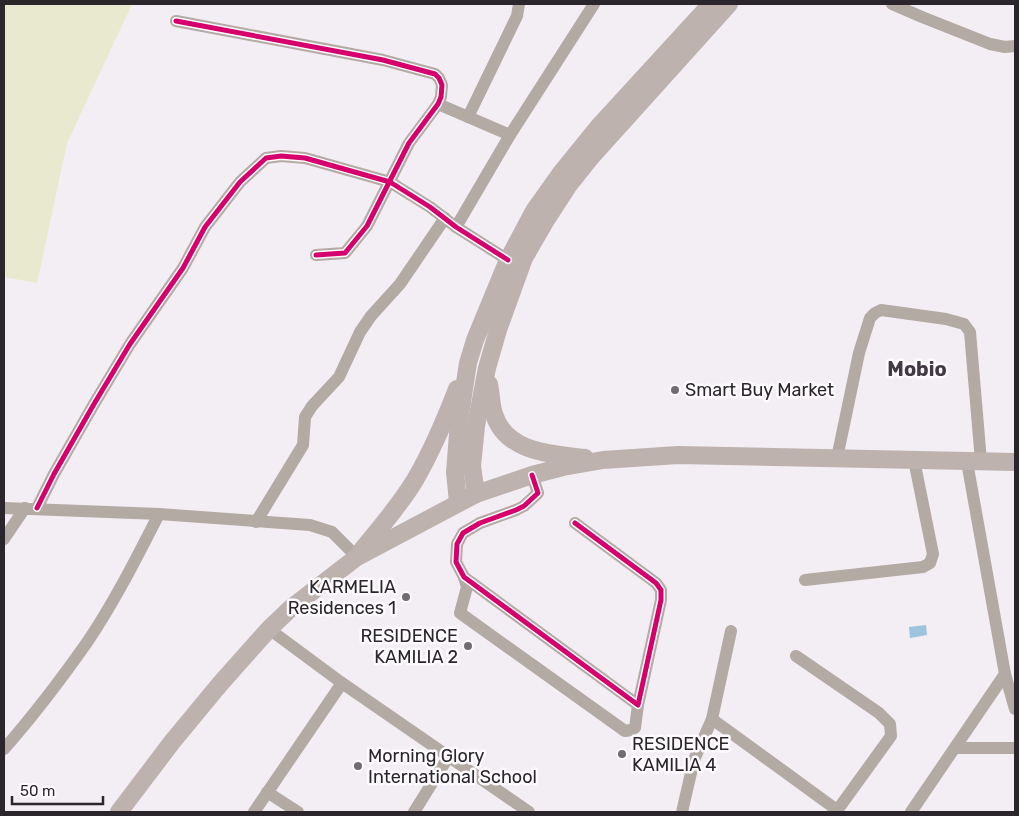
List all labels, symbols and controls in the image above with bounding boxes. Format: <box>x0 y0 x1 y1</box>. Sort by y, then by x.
district label: Mobio <box>887 357 947 381</box>
place label: Smart Buy Market <box>685 379 834 401</box>
marker: Smart Buy Market <box>669 384 681 396</box>
place label: KARMELIA Residences 1 <box>288 576 396 619</box>
marker: KARMELIA Residences 1 <box>400 591 412 603</box>
place label: RESIDENCE KAMILIA 2 <box>360 625 458 668</box>
marker: RESIDENCE KAMILIA 2 <box>462 640 474 652</box>
place label: RESIDENCE KAMILIA 4 <box>632 733 730 776</box>
place label: Morning Glory International School <box>368 745 537 788</box>
marker: RESIDENCE KAMILIA 4 <box>616 748 628 760</box>
marker: Morning Glory International School <box>352 760 364 772</box>
scale bar <box>12 774 104 806</box>
text: 50 m <box>20 782 55 800</box>

